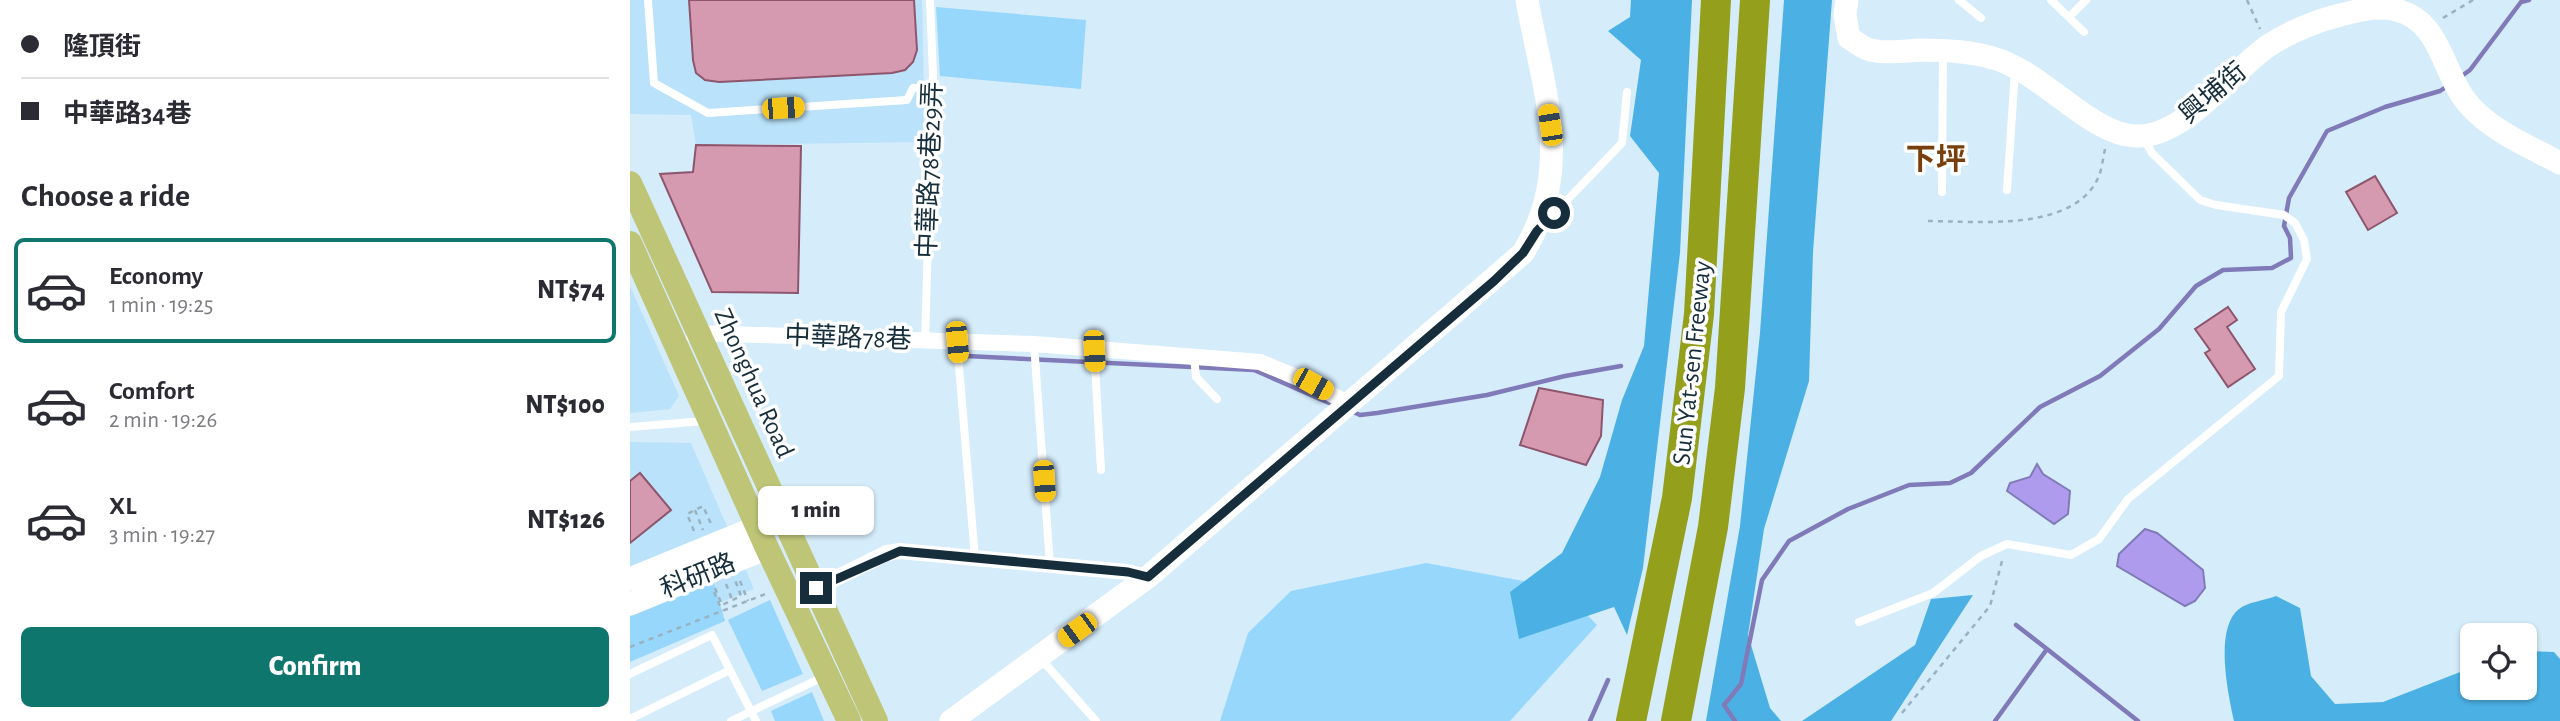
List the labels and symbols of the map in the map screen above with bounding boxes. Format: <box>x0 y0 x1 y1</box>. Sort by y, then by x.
street label: 興埔街 <box>2174 57 2251 128</box>
street label: 中華路78巷29弄 <box>913 81 946 259</box>
car <box>762 96 805 120</box>
car <box>1537 103 1564 147</box>
district label: 下坪 <box>1906 144 1966 175</box>
route start <box>1538 197 1570 229</box>
street label: Sun Yat-sen Freeway <box>1668 260 1716 466</box>
street label: Zhonghua Road <box>709 304 799 462</box>
car <box>945 320 970 364</box>
street label: 中華路78巷 <box>784 322 912 353</box>
car <box>1083 329 1106 373</box>
car <box>1290 365 1337 403</box>
car <box>1033 459 1056 503</box>
callout: 1 min <box>758 486 874 536</box>
street label: 科研路 <box>657 548 739 603</box>
route end <box>800 572 832 604</box>
car <box>1054 609 1101 651</box>

